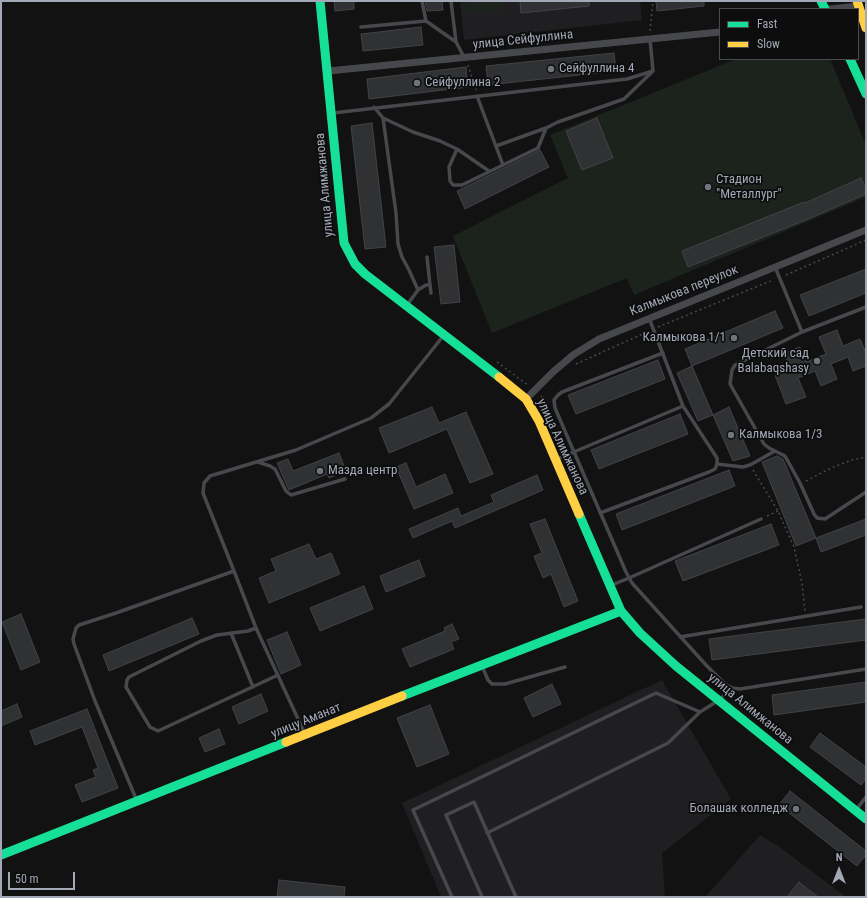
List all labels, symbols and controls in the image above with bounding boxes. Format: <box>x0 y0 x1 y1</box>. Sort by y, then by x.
legend <box>719 8 859 60</box>
text: Fast <box>757 17 777 31</box>
street label: улица Сейфуллина <box>472 27 574 53</box>
text: Slow <box>757 37 780 51</box>
place label: Сейфуллина 4 <box>559 61 634 77</box>
marker: Сейфуллина 4 <box>546 64 556 74</box>
place label: Сейфуллина 2 <box>425 75 500 91</box>
marker: Сейфуллина 2 <box>412 78 422 88</box>
street label: улица Алимжанова <box>313 132 337 238</box>
place label: Стадион "Металлург" <box>716 172 782 203</box>
marker: Стадион "Металлург" <box>703 182 713 192</box>
street label: Калмыкова переулок <box>628 262 740 320</box>
place label: Калмыкова 1/1 <box>643 330 726 346</box>
marker: Калмыкова 1/1 <box>729 333 739 343</box>
place label: Детский сад Balabaqshasy <box>738 346 809 377</box>
marker: Детский сад Balabaqshasy <box>812 356 822 366</box>
street label: улица Алимжанова <box>533 396 591 498</box>
place label: Калмыкова 1/3 <box>739 427 822 443</box>
marker: Калмыкова 1/3 <box>726 430 736 440</box>
place label: Мазда центр <box>328 463 398 479</box>
marker: Мазда центр <box>315 466 325 476</box>
street label: улица Алимжанова <box>705 670 795 748</box>
street label: улицу Аманат <box>269 700 343 742</box>
place label: Болашак колледж <box>689 801 788 817</box>
marker: Болашак колледж <box>791 804 801 814</box>
north arrow <box>819 850 859 890</box>
text: N <box>836 851 842 864</box>
scale bar <box>10 864 77 890</box>
text: 50 m <box>15 872 39 886</box>

